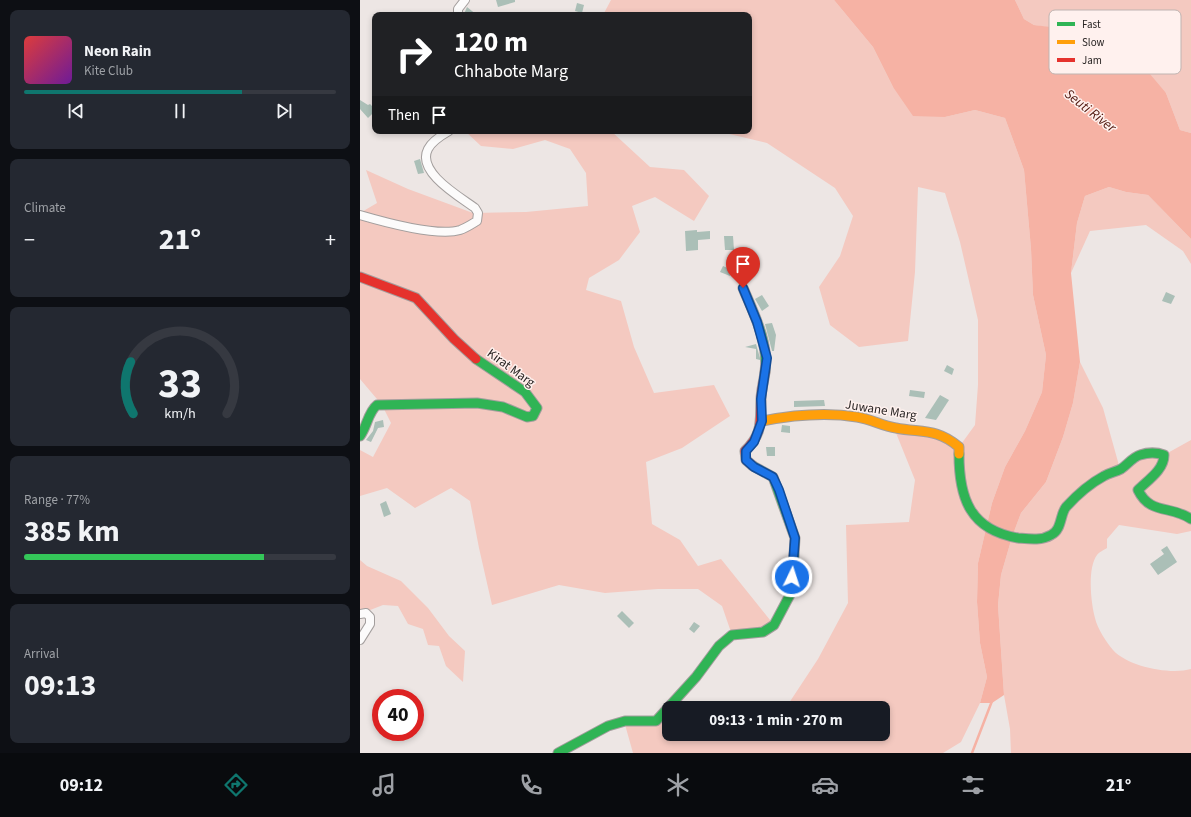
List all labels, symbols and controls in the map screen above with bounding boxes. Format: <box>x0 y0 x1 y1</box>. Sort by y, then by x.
legend <box>1049 10 1181 74</box>
text: Fast <box>1082 17 1101 32</box>
text: 120 m <box>454 22 528 62</box>
icon: right <box>388 28 440 80</box>
text: Slow <box>1082 35 1105 50</box>
text: Neon Rain <box>84 41 151 62</box>
text: Jam <box>1082 53 1102 68</box>
text: Chhabote Marg <box>454 59 568 84</box>
text: Kite Club <box>84 62 133 80</box>
water label: Seuti River <box>1060 84 1121 138</box>
icon: previous <box>65 100 87 122</box>
icon: pause <box>169 100 191 122</box>
icon: next <box>273 100 295 122</box>
icon: arrive <box>428 104 450 126</box>
text: Then <box>388 105 420 126</box>
text: Climate <box>24 199 66 217</box>
text: 21° <box>159 218 201 261</box>
text: − <box>24 224 35 256</box>
text: + <box>325 224 336 256</box>
pin <box>726 247 760 288</box>
icon: arrive <box>732 253 754 275</box>
street label: Kirat Marg <box>483 344 539 392</box>
text: 33 <box>158 354 202 414</box>
street label: Juwane Marg <box>844 395 918 425</box>
text: km/h <box>164 403 196 424</box>
text: Range · 77% <box>24 491 90 509</box>
text: 385 km <box>24 510 120 553</box>
position arrow <box>771 556 813 598</box>
text: Arrival <box>24 645 59 663</box>
text: 09:13 <box>24 664 96 707</box>
speed limit sign: 40 <box>372 689 424 741</box>
text: 09:13 · 1 min · 270 m <box>709 710 843 731</box>
icon: directions <box>222 771 250 799</box>
icon: music <box>370 771 398 799</box>
icon: phone <box>517 771 545 799</box>
icon: climate <box>664 771 692 799</box>
icon: car <box>811 771 839 799</box>
icon: filters <box>959 771 987 799</box>
text: 09:12 <box>60 773 103 798</box>
text: 21° <box>1106 773 1131 798</box>

